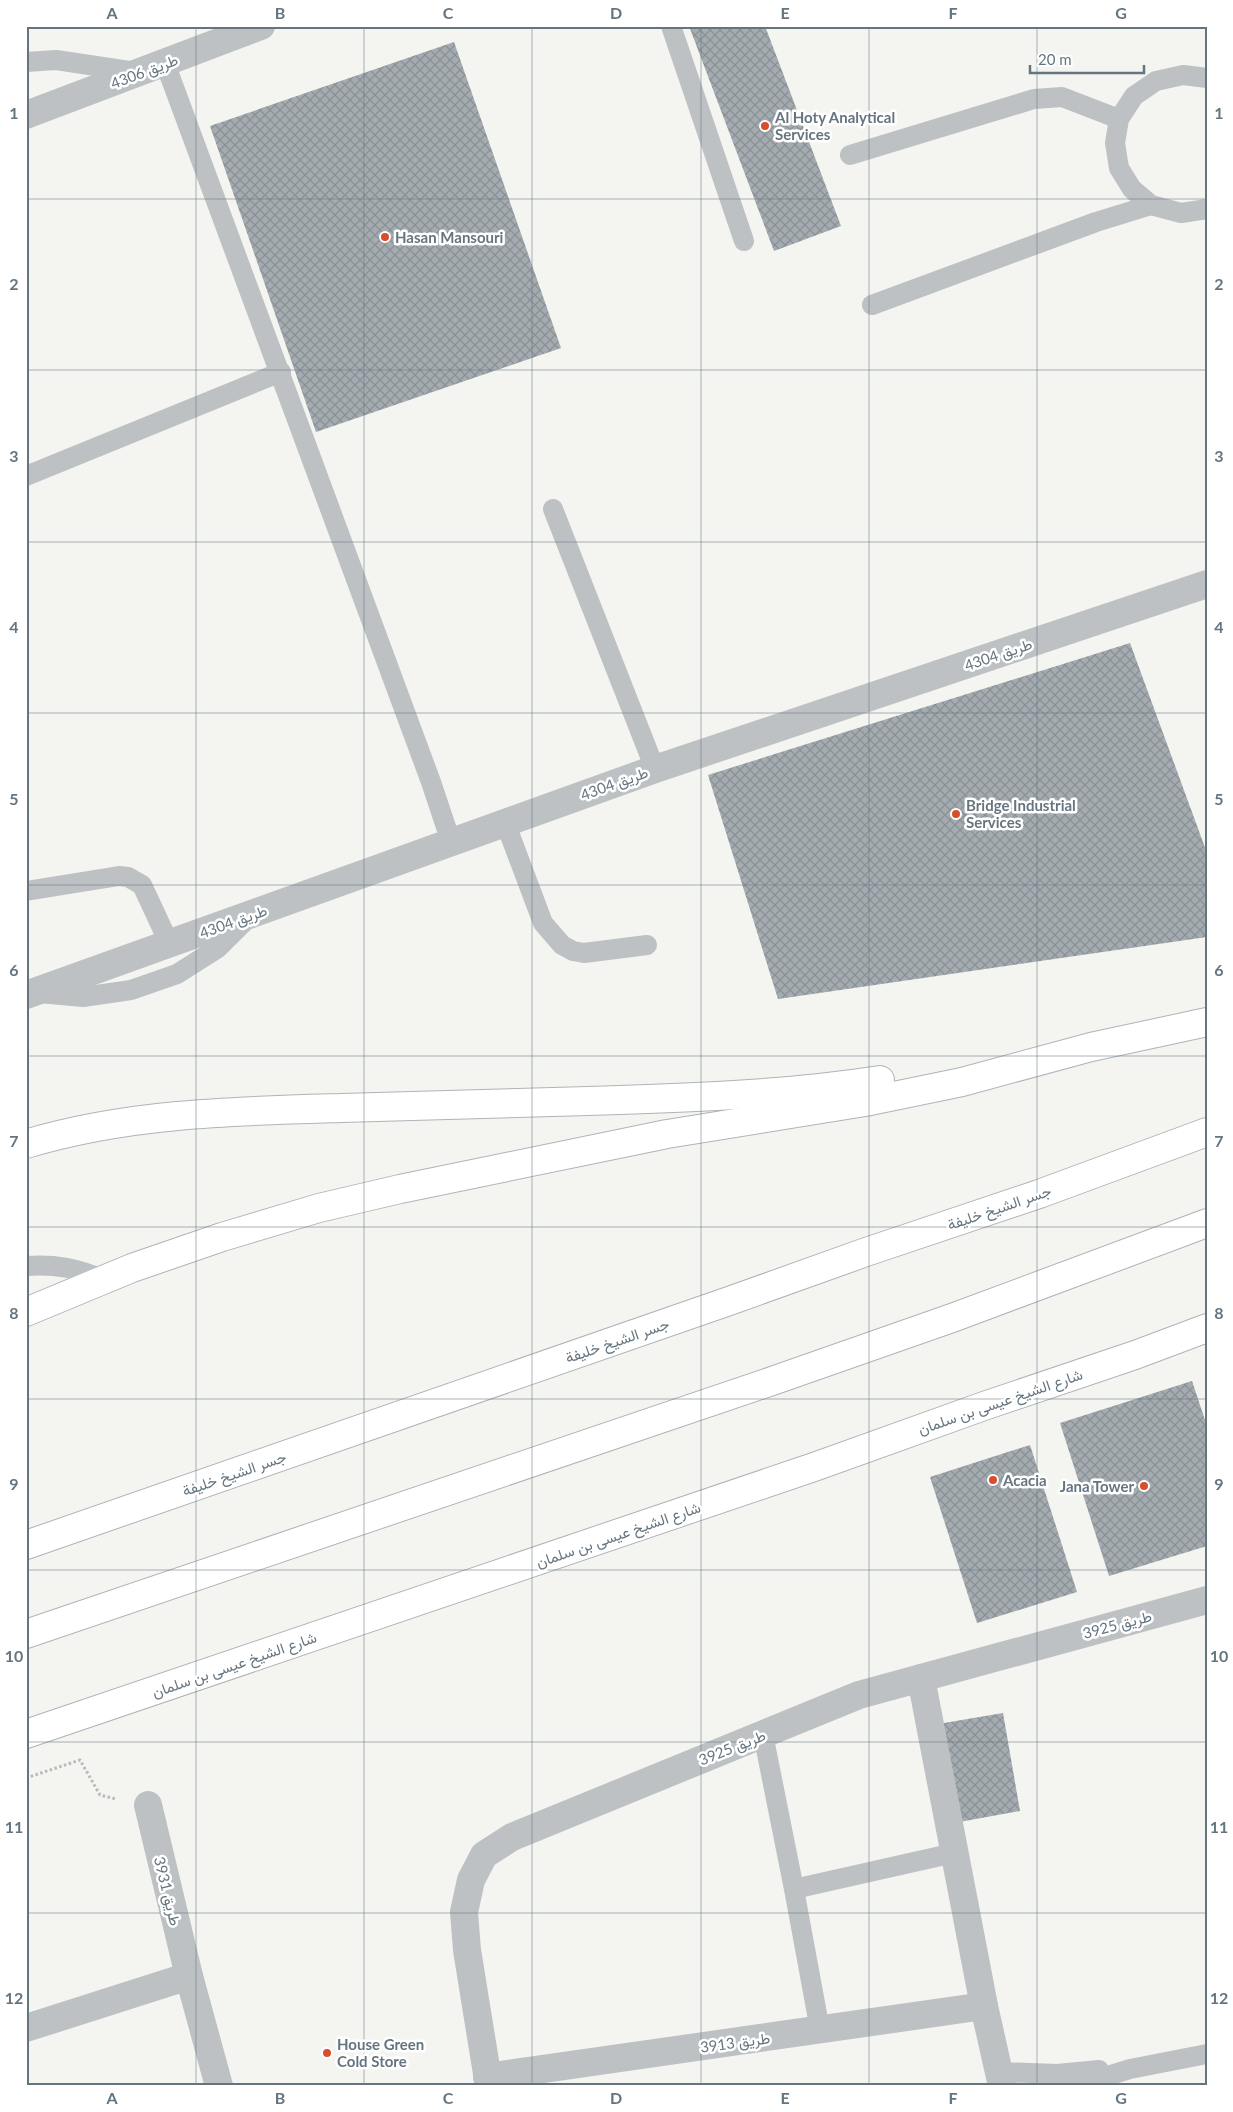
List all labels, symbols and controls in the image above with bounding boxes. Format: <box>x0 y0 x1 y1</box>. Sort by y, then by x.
text: A <box>105 3 118 22</box>
text: B <box>275 3 285 22</box>
text: C <box>443 3 454 22</box>
text: D <box>610 3 622 22</box>
text: E <box>780 3 790 22</box>
text: F <box>948 3 958 22</box>
text: G <box>1115 3 1127 22</box>
scale bar <box>1030 42 1144 74</box>
street label: طريق 4306 <box>108 50 181 94</box>
text: 20 m <box>1038 50 1072 68</box>
text: 1 <box>9 103 19 122</box>
text: 1 <box>1214 103 1224 122</box>
place label: Al Hoty Analytical Services <box>774 108 895 143</box>
marker: Al Hoty Analytical Services <box>759 120 771 132</box>
place label: Hasan Mansouri <box>395 228 504 246</box>
marker: Hasan Mansouri <box>379 231 391 243</box>
text: 2 <box>9 274 19 293</box>
text: 2 <box>1214 274 1224 293</box>
text: 3 <box>9 446 19 465</box>
text: 3 <box>1214 446 1224 465</box>
text: 4 <box>9 617 19 636</box>
text: 4 <box>1214 617 1224 636</box>
street label: طريق 4304 <box>962 634 1035 676</box>
street label: طريق 4304 <box>578 762 651 805</box>
text: 5 <box>9 789 19 808</box>
text: 5 <box>1214 789 1224 808</box>
place label: Bridge Industrial Services <box>966 796 1076 831</box>
marker: Bridge Industrial Services <box>950 808 962 820</box>
street label: طريق 4304 <box>197 900 270 943</box>
text: 6 <box>9 960 19 979</box>
text: 6 <box>1214 960 1224 979</box>
text: 7 <box>9 1131 19 1150</box>
text: 7 <box>1214 1131 1224 1150</box>
street label: جسر الشيخ خليفة <box>945 1181 1054 1236</box>
text: 8 <box>9 1303 19 1322</box>
text: 8 <box>1214 1303 1224 1322</box>
street label: جسر الشيخ خليفة <box>563 1314 672 1369</box>
street label: شارع الشيخ عيسى بن سلمان <box>915 1364 1086 1440</box>
street label: جسر الشيخ خليفة <box>180 1447 289 1502</box>
place label: Acacia <box>1002 1471 1047 1489</box>
text: 9 <box>9 1474 19 1493</box>
marker: Acacia <box>987 1474 999 1486</box>
text: 9 <box>1214 1474 1224 1493</box>
place label: Jana Tower <box>1060 1477 1134 1495</box>
marker: Jana Tower <box>1138 1480 1150 1492</box>
street label: شارع الشيخ عيسى بن سلمان <box>533 1497 704 1573</box>
street label: طريق 3925 <box>1081 1606 1154 1644</box>
street label: شارع الشيخ عيسى بن سلمان <box>149 1627 320 1703</box>
text: 10 <box>5 1646 23 1665</box>
text: 10 <box>1210 1646 1228 1665</box>
street label: طريق 3925 <box>696 1725 769 1770</box>
text: 11 <box>5 1817 23 1836</box>
text: 11 <box>1210 1817 1228 1836</box>
street label: طريق 3931 <box>149 1855 185 1928</box>
text: 12 <box>5 1988 23 2007</box>
text: 12 <box>1210 1988 1228 2007</box>
street label: طريق 3913 <box>699 2028 772 2058</box>
place label: House Green Cold Store <box>337 2035 424 2070</box>
marker: House Green Cold Store <box>321 2047 333 2059</box>
text: A <box>105 2088 118 2107</box>
text: B <box>275 2088 285 2107</box>
text: C <box>443 2088 454 2107</box>
text: D <box>610 2088 622 2107</box>
text: E <box>780 2088 790 2107</box>
text: F <box>948 2088 958 2107</box>
text: G <box>1115 2088 1127 2107</box>

